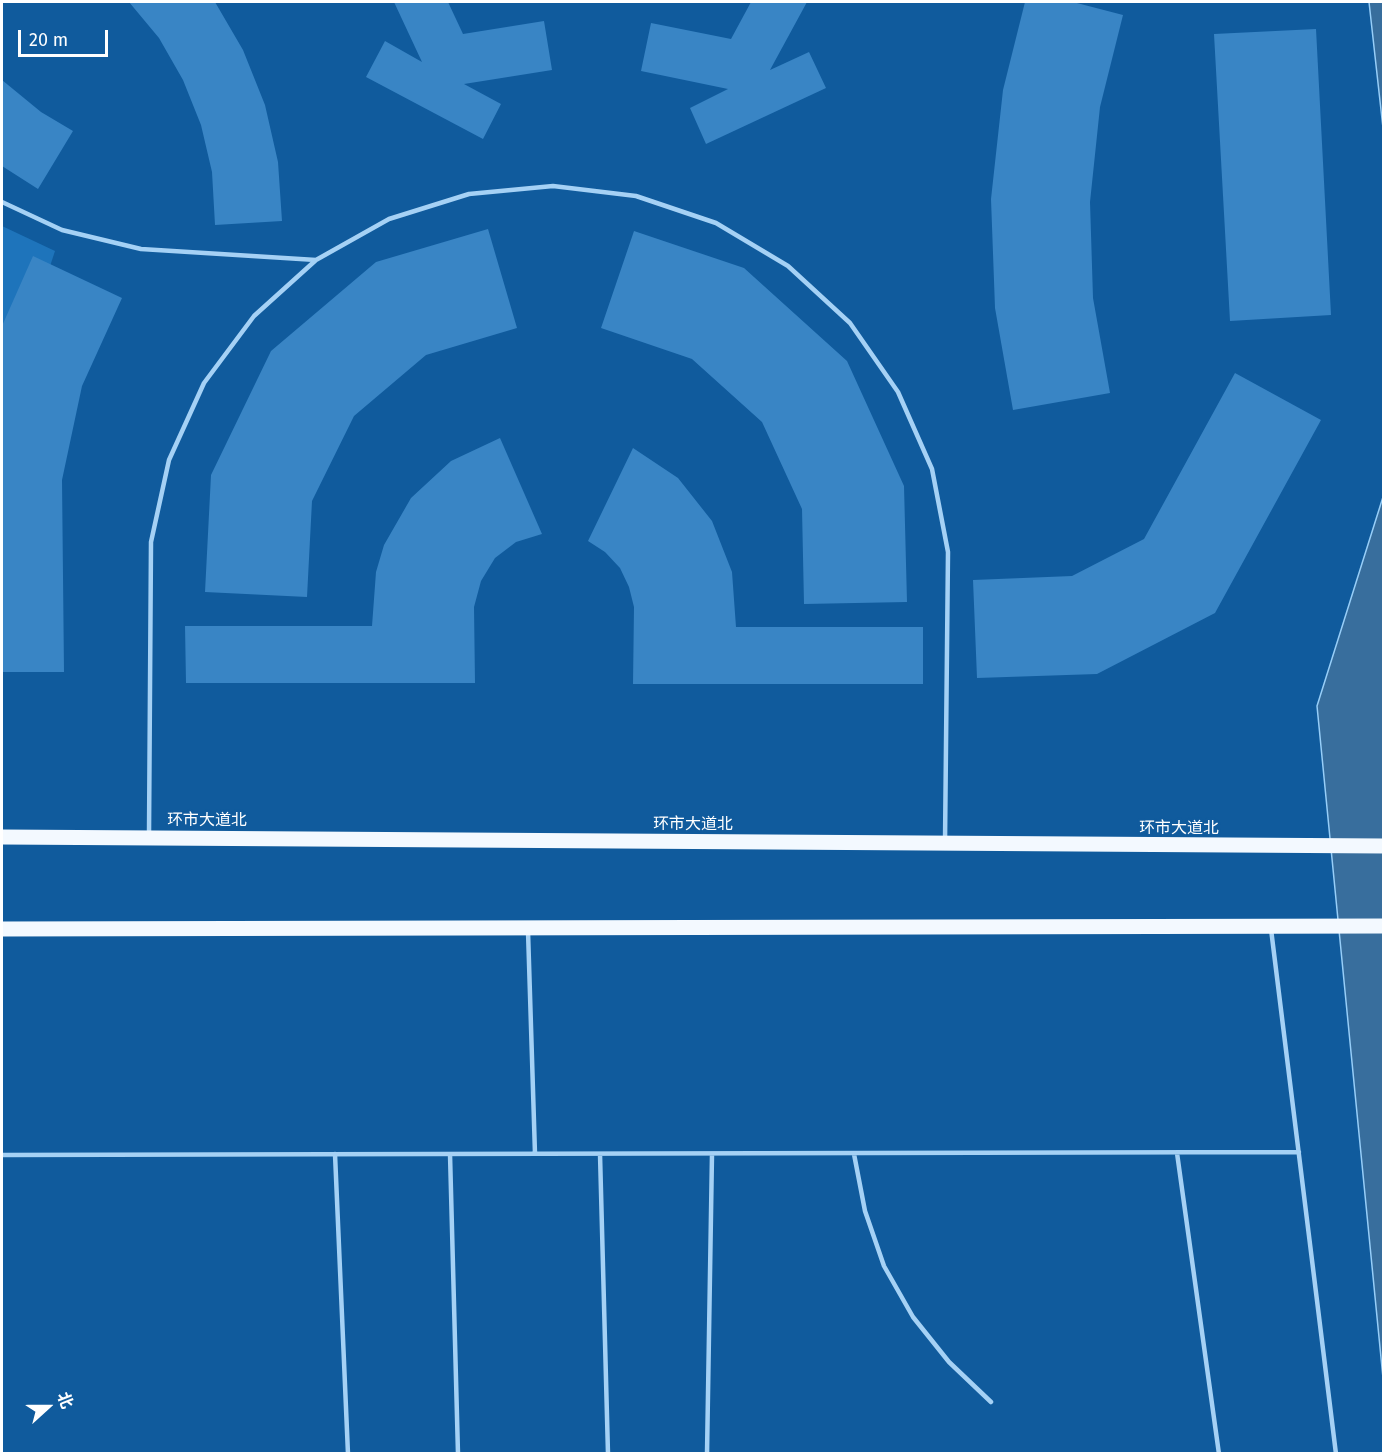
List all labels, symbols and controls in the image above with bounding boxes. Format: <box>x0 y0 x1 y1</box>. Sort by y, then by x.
scale bar <box>21 18 111 56</box>
text: 20 m <box>29 29 68 51</box>
street label: 环市大道北 <box>167 811 247 831</box>
street label: 环市大道北 <box>653 815 733 835</box>
street label: 环市大道北 <box>1139 819 1219 839</box>
north arrow <box>18 1377 78 1437</box>
text: 北 <box>54 1389 77 1411</box>

